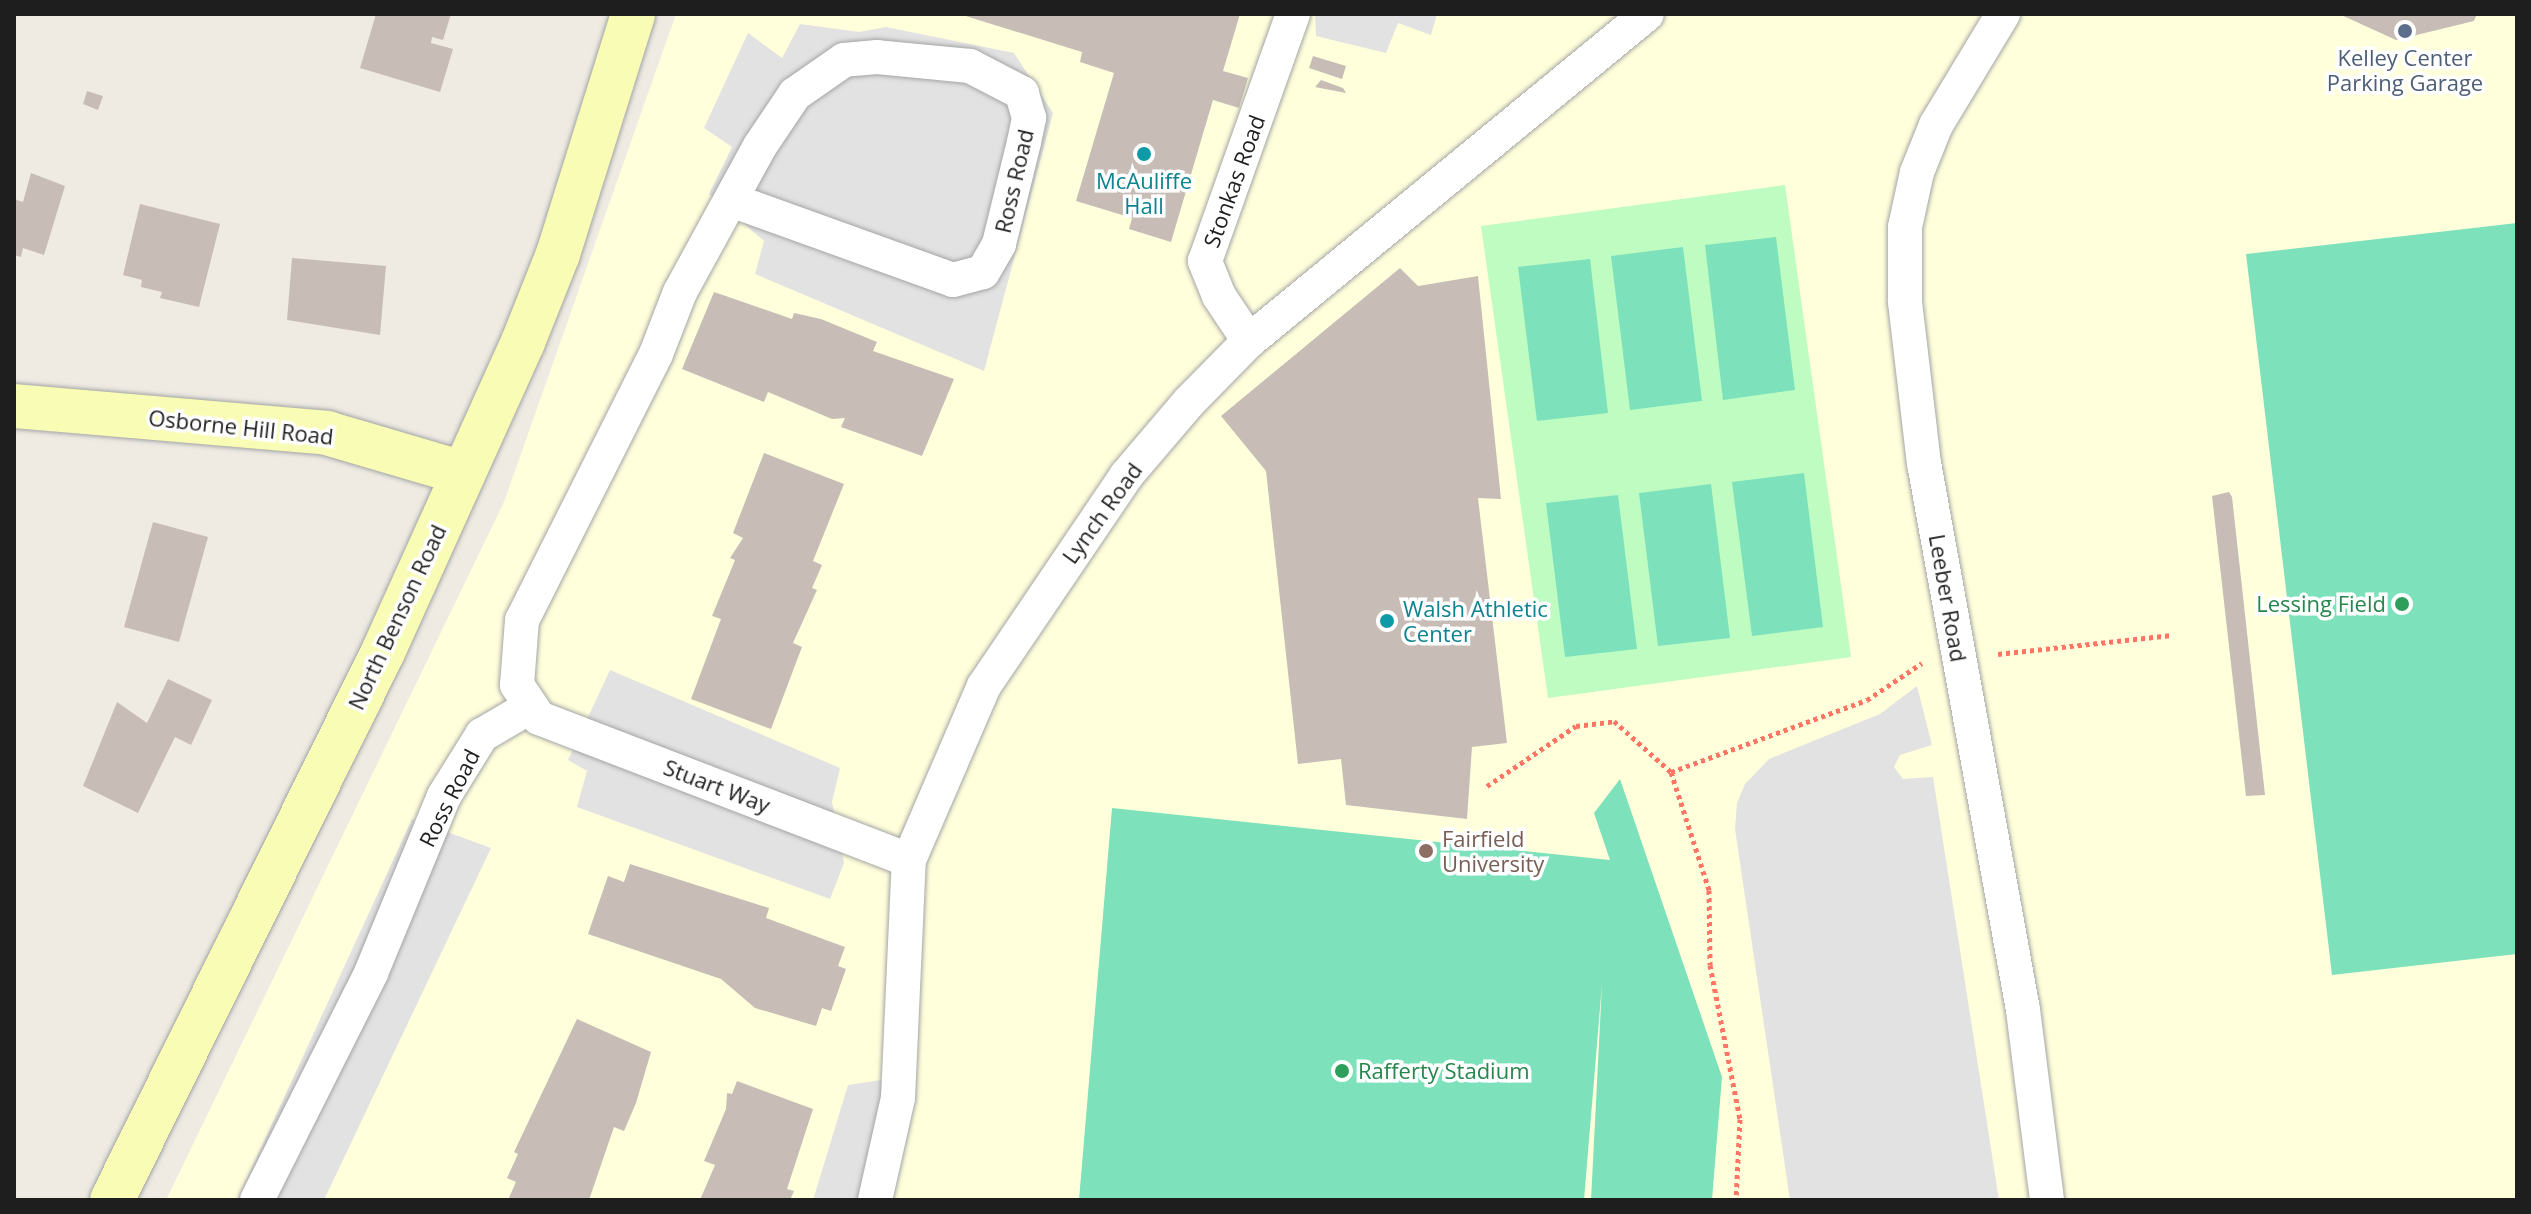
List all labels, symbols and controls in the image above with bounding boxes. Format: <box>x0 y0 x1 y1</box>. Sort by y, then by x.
marker: Kelley Center Parking Garage <box>2396 22 2414 40</box>
place label: Kelley Center Parking Garage <box>2327 44 2483 96</box>
street label: Stonkas Road <box>1198 111 1270 251</box>
street label: Ross Road <box>989 126 1039 236</box>
marker: McAuliffe Hall <box>1135 145 1153 163</box>
place label: McAuliffe Hall <box>1096 167 1192 218</box>
street label: Osborne Hill Road <box>147 404 335 450</box>
street label: Lynch Road <box>1057 457 1147 569</box>
street label: North Benson Road <box>342 520 452 714</box>
street label: Leeber Road <box>1924 532 1972 664</box>
place label: Lessing Field <box>2256 591 2386 617</box>
place label: Walsh Athletic Center <box>1403 595 1548 646</box>
marker: Lessing Field <box>2393 595 2411 613</box>
marker: Walsh Athletic Center <box>1378 612 1396 630</box>
street label: Ross Road <box>413 745 485 851</box>
street label: Stuart Way <box>660 754 774 818</box>
place label: Fairfield University <box>1442 825 1544 876</box>
marker: Fairfield University <box>1417 842 1435 860</box>
place label: Rafferty Stadium <box>1358 1058 1530 1084</box>
marker: Rafferty Stadium <box>1333 1062 1351 1080</box>

